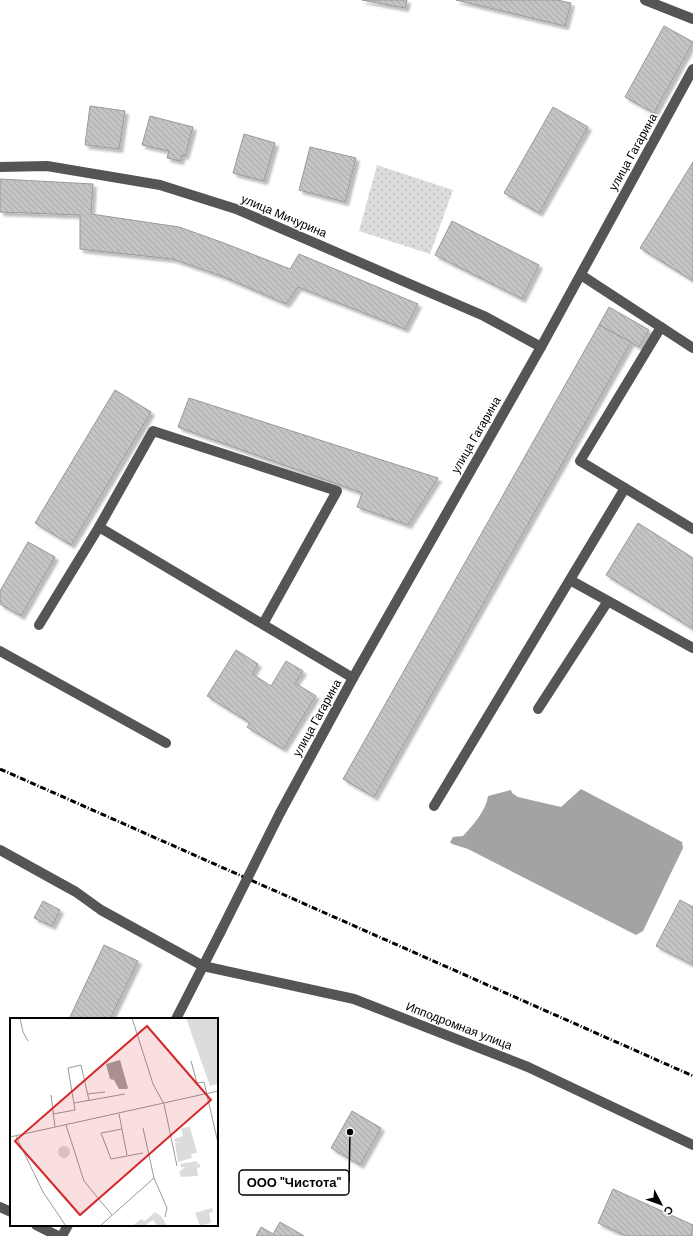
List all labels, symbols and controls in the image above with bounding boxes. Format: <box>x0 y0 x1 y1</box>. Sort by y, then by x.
street label: улица Гагарина <box>605 110 661 194</box>
street label: улица Мичурина <box>239 191 330 241</box>
street label: улица Гагарина <box>448 393 505 476</box>
street label: улица Гагарина <box>289 676 345 760</box>
street label: Ипподромная улица <box>404 998 515 1054</box>
inset map <box>10 1018 218 1226</box>
callout: ООО "Чистота" <box>239 1170 349 1195</box>
text: ООО "Чистота" <box>247 1174 342 1191</box>
north arrow <box>641 1184 681 1224</box>
text: С <box>661 1203 676 1218</box>

